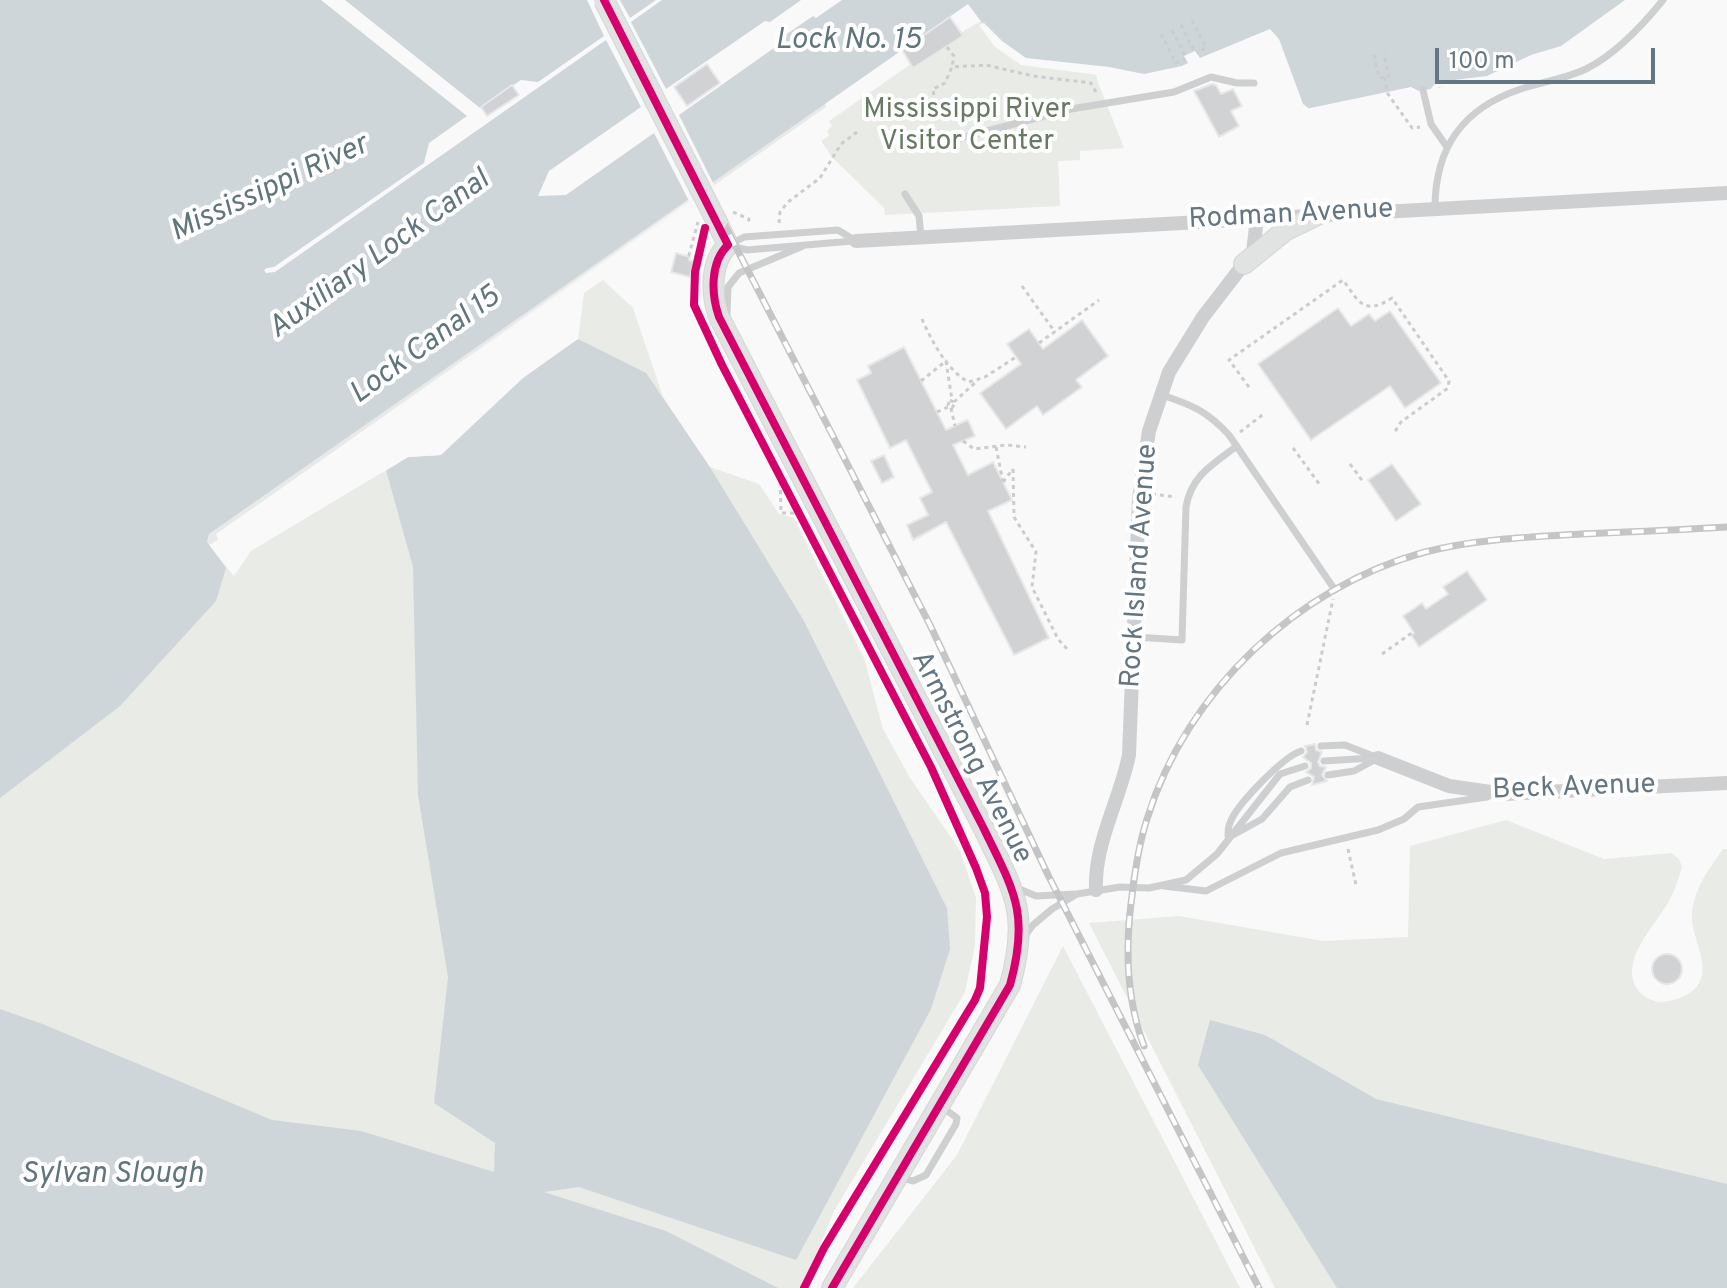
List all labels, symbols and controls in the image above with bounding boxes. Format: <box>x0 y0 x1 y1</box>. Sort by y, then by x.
water label: Lock No. 15 <box>775 24 921 60</box>
scale bar <box>1439 32 1659 82</box>
text: 100 m <box>1449 47 1515 77</box>
park label: Mississippi River Visitor Center <box>863 94 1071 160</box>
water label: Mississippi River <box>165 128 375 252</box>
water label: Auxiliary Lock Canal <box>262 164 498 348</box>
street label: Rodman Avenue <box>1188 194 1394 238</box>
water label: Lock Canal 15 <box>344 280 508 414</box>
street label: Rock Island Avenue <box>1116 443 1166 689</box>
street label: Armstrong Avenue <box>902 646 1038 870</box>
street label: Beck Avenue <box>1492 769 1656 809</box>
water label: Sylvan Slough <box>21 1158 203 1194</box>

